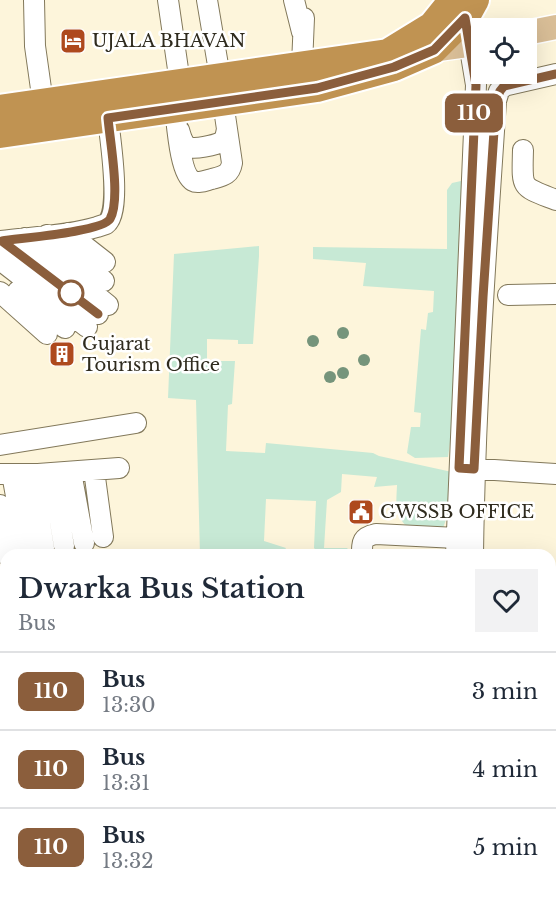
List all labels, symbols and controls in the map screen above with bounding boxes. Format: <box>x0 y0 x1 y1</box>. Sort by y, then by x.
map controls <box>471 18 537 84</box>
button: locate <box>471 18 537 84</box>
hotel icon: UJALA BHAVAN <box>58 26 88 56</box>
place label: UJALA BHAVAN <box>92 30 245 52</box>
line badge: 110 <box>440 94 508 132</box>
text: 110 <box>457 100 491 126</box>
unlabelled marker <box>58 280 84 306</box>
place label: Gujarat Tourism Office <box>82 333 220 376</box>
building icon: Gujarat Tourism Office <box>47 339 77 369</box>
public building icon: GWSSB OFFICE <box>346 497 376 527</box>
place label: GWSSB OFFICE <box>380 501 534 523</box>
button: heart <box>475 569 538 632</box>
text: Dwarka Bus Station <box>18 571 305 606</box>
text: Bus <box>18 611 56 635</box>
text: Bus <box>102 666 145 693</box>
text: 110 <box>34 678 68 704</box>
text: 3 min <box>472 678 538 705</box>
text: 13:30 <box>102 693 156 717</box>
text: Bus <box>102 744 145 771</box>
text: 110 <box>34 756 68 782</box>
text: 4 min <box>473 756 538 783</box>
text: 13:31 <box>102 771 150 795</box>
text: Bus <box>102 822 145 849</box>
text: 110 <box>34 834 68 860</box>
text: 5 min <box>473 834 538 861</box>
text: 13:32 <box>102 849 154 873</box>

